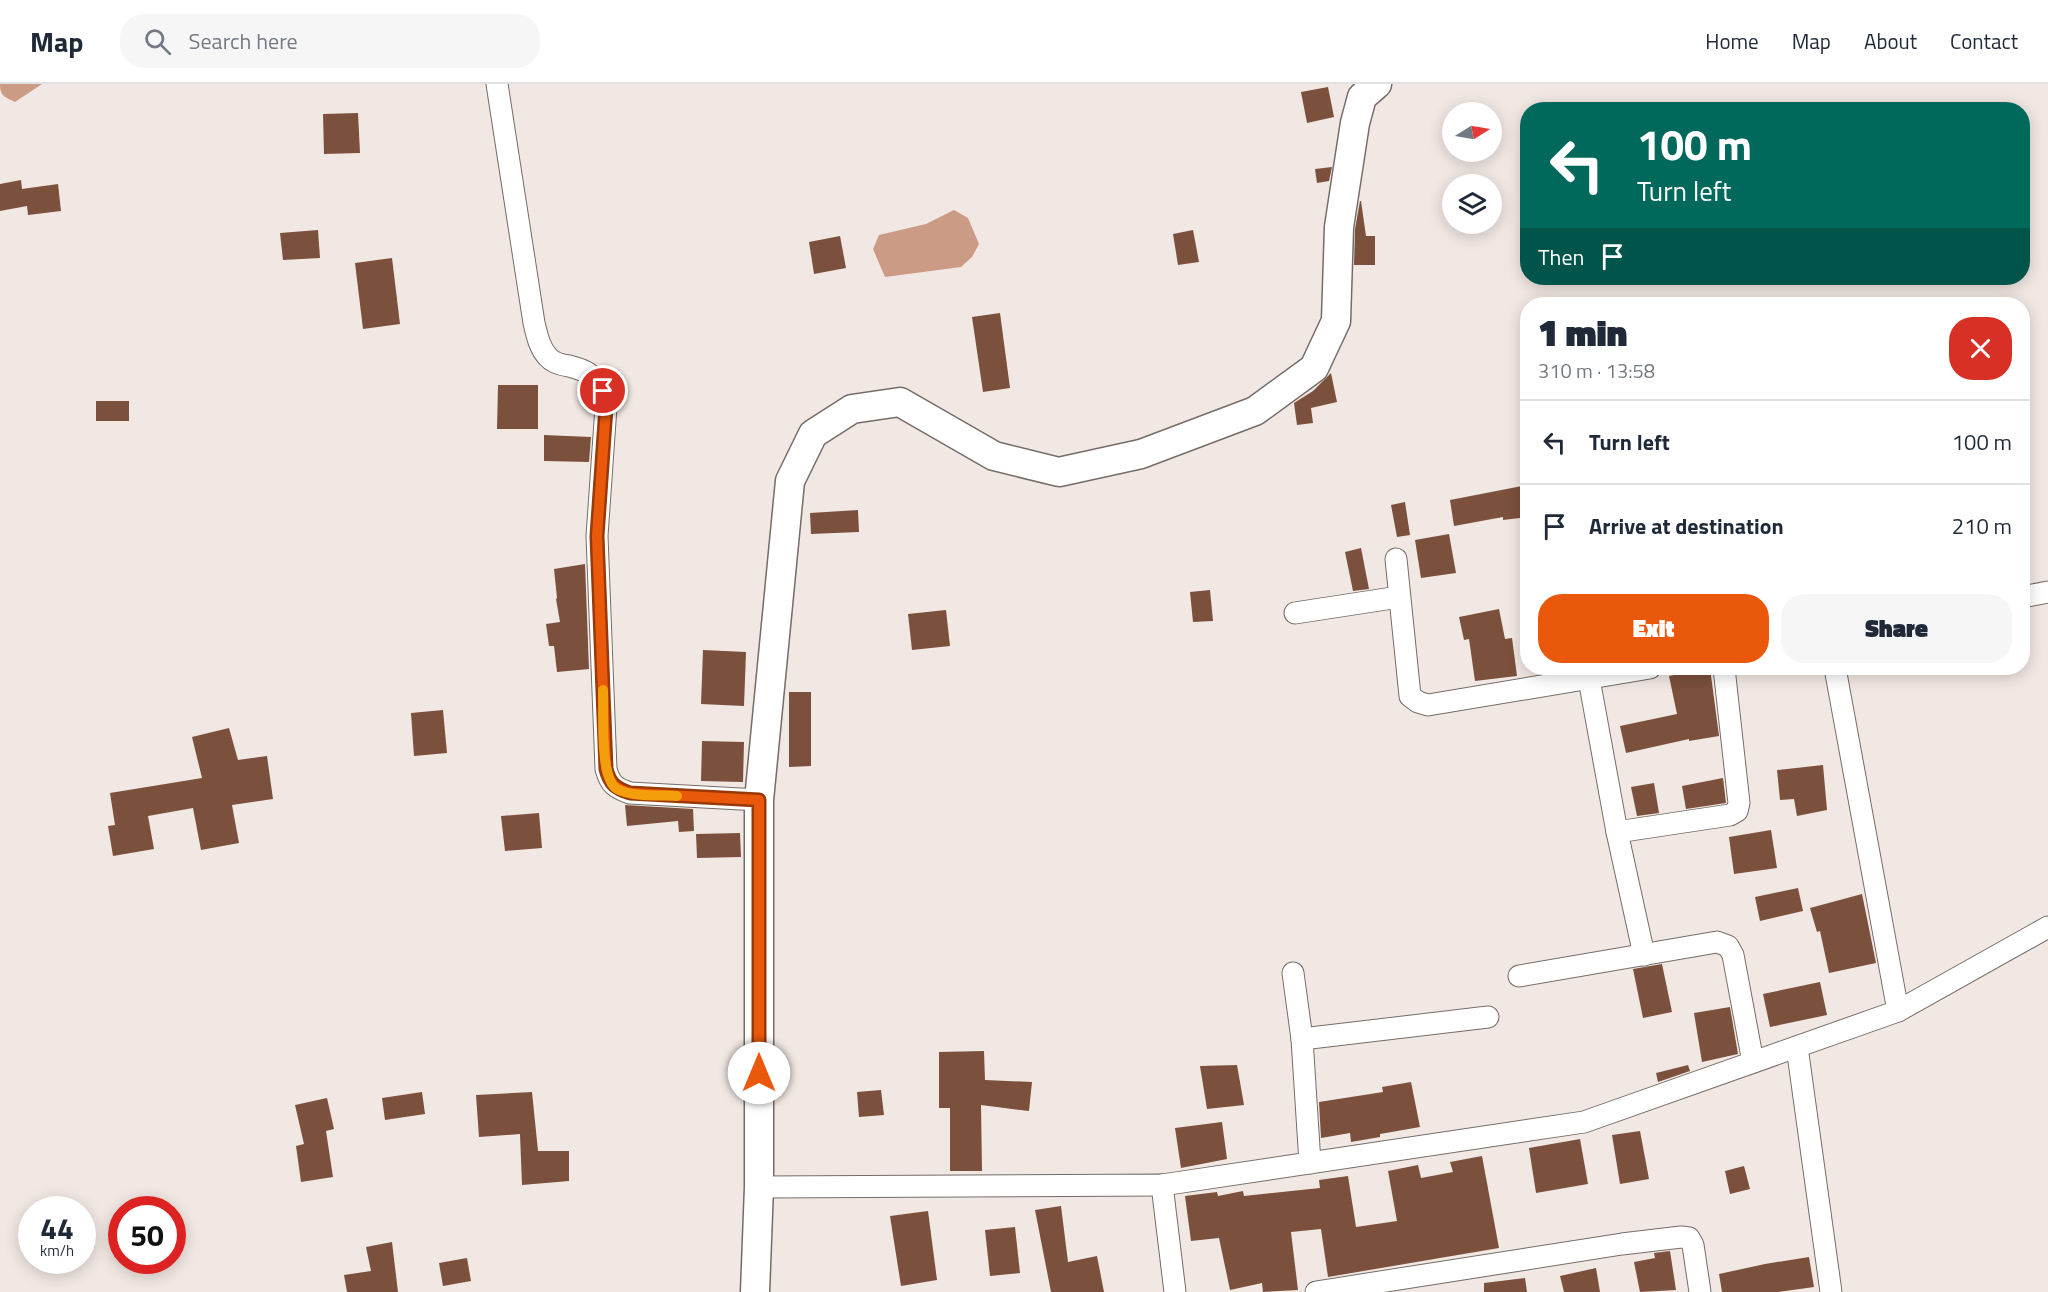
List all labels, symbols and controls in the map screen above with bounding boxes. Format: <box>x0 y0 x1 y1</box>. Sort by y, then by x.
search box <box>120 14 540 68</box>
text: Map <box>30 20 84 63</box>
text: Search here <box>189 24 298 58</box>
icon: search <box>141 25 174 58</box>
text: Home <box>1705 25 1759 57</box>
text: Map <box>1792 25 1831 57</box>
text: About <box>1864 25 1917 57</box>
text: Contact <box>1950 25 2018 57</box>
north arrow <box>1442 102 1502 162</box>
map controls <box>1442 102 1502 234</box>
text: 100 m <box>1637 112 1752 176</box>
icon: left <box>1538 126 1616 204</box>
text: Turn left <box>1637 170 1731 211</box>
button: layers <box>1442 174 1502 234</box>
text: Then <box>1538 240 1584 274</box>
icon: arrive <box>1596 240 1629 273</box>
text: 1 min <box>1538 305 1627 360</box>
button: close <box>1949 317 2012 380</box>
text: 310 m · 13:58 <box>1538 355 1655 386</box>
pin <box>577 365 628 416</box>
icon: arrive <box>586 374 619 407</box>
text: Turn left <box>1589 425 1670 459</box>
text: 100 m <box>1952 425 2012 459</box>
icon: left <box>1538 426 1571 459</box>
text: Arrive at destination <box>1589 509 1784 543</box>
text: 210 m <box>1952 509 2012 543</box>
icon: arrive <box>1538 510 1571 543</box>
button: Exit <box>1538 594 1769 663</box>
button: Share <box>1781 594 2012 663</box>
position arrow <box>727 1041 791 1105</box>
speed limit sign: 50 <box>108 1196 186 1274</box>
text: 44 <box>40 1205 74 1251</box>
text: km/h <box>40 1239 74 1262</box>

